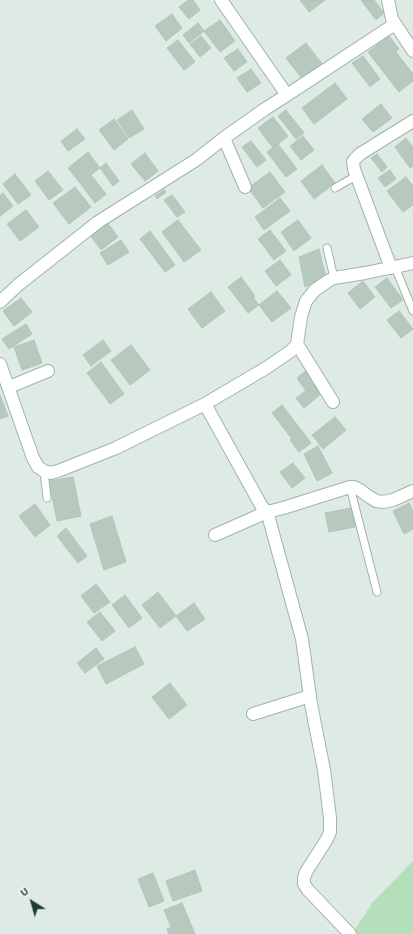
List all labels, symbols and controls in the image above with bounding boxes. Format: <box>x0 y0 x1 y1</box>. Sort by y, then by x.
north arrow <box>12 882 52 922</box>
text: U <box>18 886 31 899</box>

